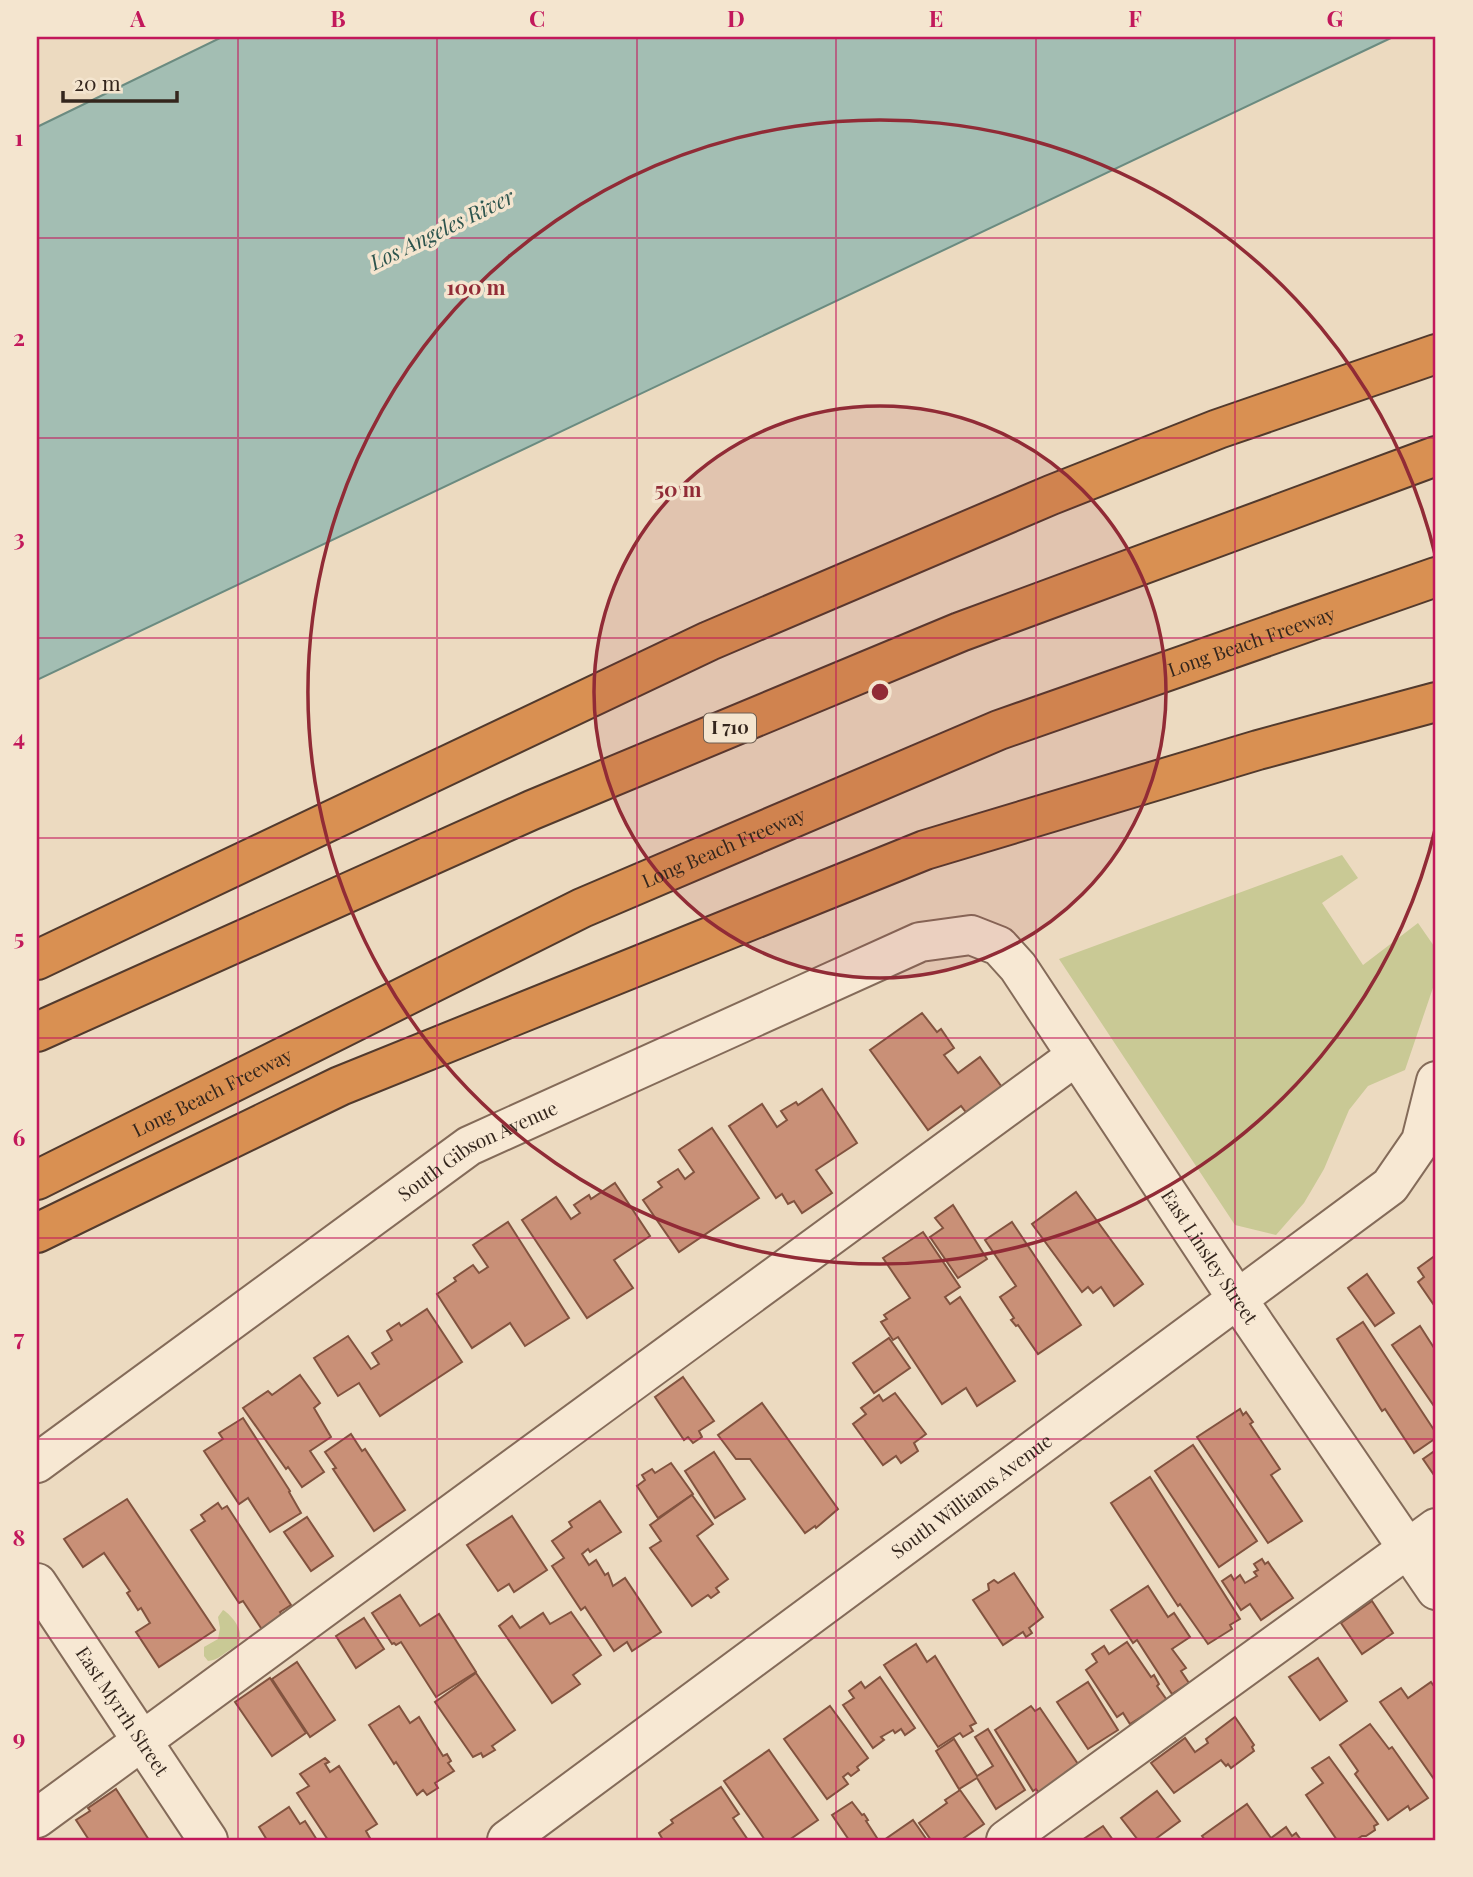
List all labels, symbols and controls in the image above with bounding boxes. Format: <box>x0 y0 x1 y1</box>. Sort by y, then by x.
text: A <box>129 2 146 33</box>
text: B <box>330 2 346 33</box>
text: C <box>529 2 545 33</box>
text: D <box>727 2 745 33</box>
text: E <box>929 2 943 33</box>
text: F <box>1128 2 1142 33</box>
text: G <box>1327 2 1344 33</box>
scale bar <box>63 60 177 104</box>
text: 20 m <box>74 68 121 96</box>
text: 1 <box>15 121 24 152</box>
water label: Los Angeles River <box>363 181 519 276</box>
text: 100 m <box>446 272 506 300</box>
text: 2 <box>13 321 25 352</box>
text: 50 m <box>654 474 702 502</box>
text: 3 <box>13 521 25 552</box>
street label: Long Beach Freeway <box>1164 599 1338 682</box>
centre of rings <box>868 680 892 704</box>
road number: I 710 <box>704 714 756 742</box>
text: 4 <box>13 721 25 752</box>
street label: Long Beach Freeway <box>637 800 809 893</box>
text: 5 <box>14 921 24 952</box>
street label: Long Beach Freeway <box>128 1041 296 1142</box>
street label: South Gibson Avenue <box>392 1094 561 1206</box>
text: 6 <box>13 1121 26 1152</box>
street label: East Linsley Street <box>1156 1184 1265 1329</box>
text: 7 <box>14 1321 25 1352</box>
street label: South Williams Avenue <box>885 1427 1057 1563</box>
text: 8 <box>13 1521 25 1552</box>
street label: East Myrrh Street <box>71 1641 176 1781</box>
text: 9 <box>13 1721 25 1752</box>

